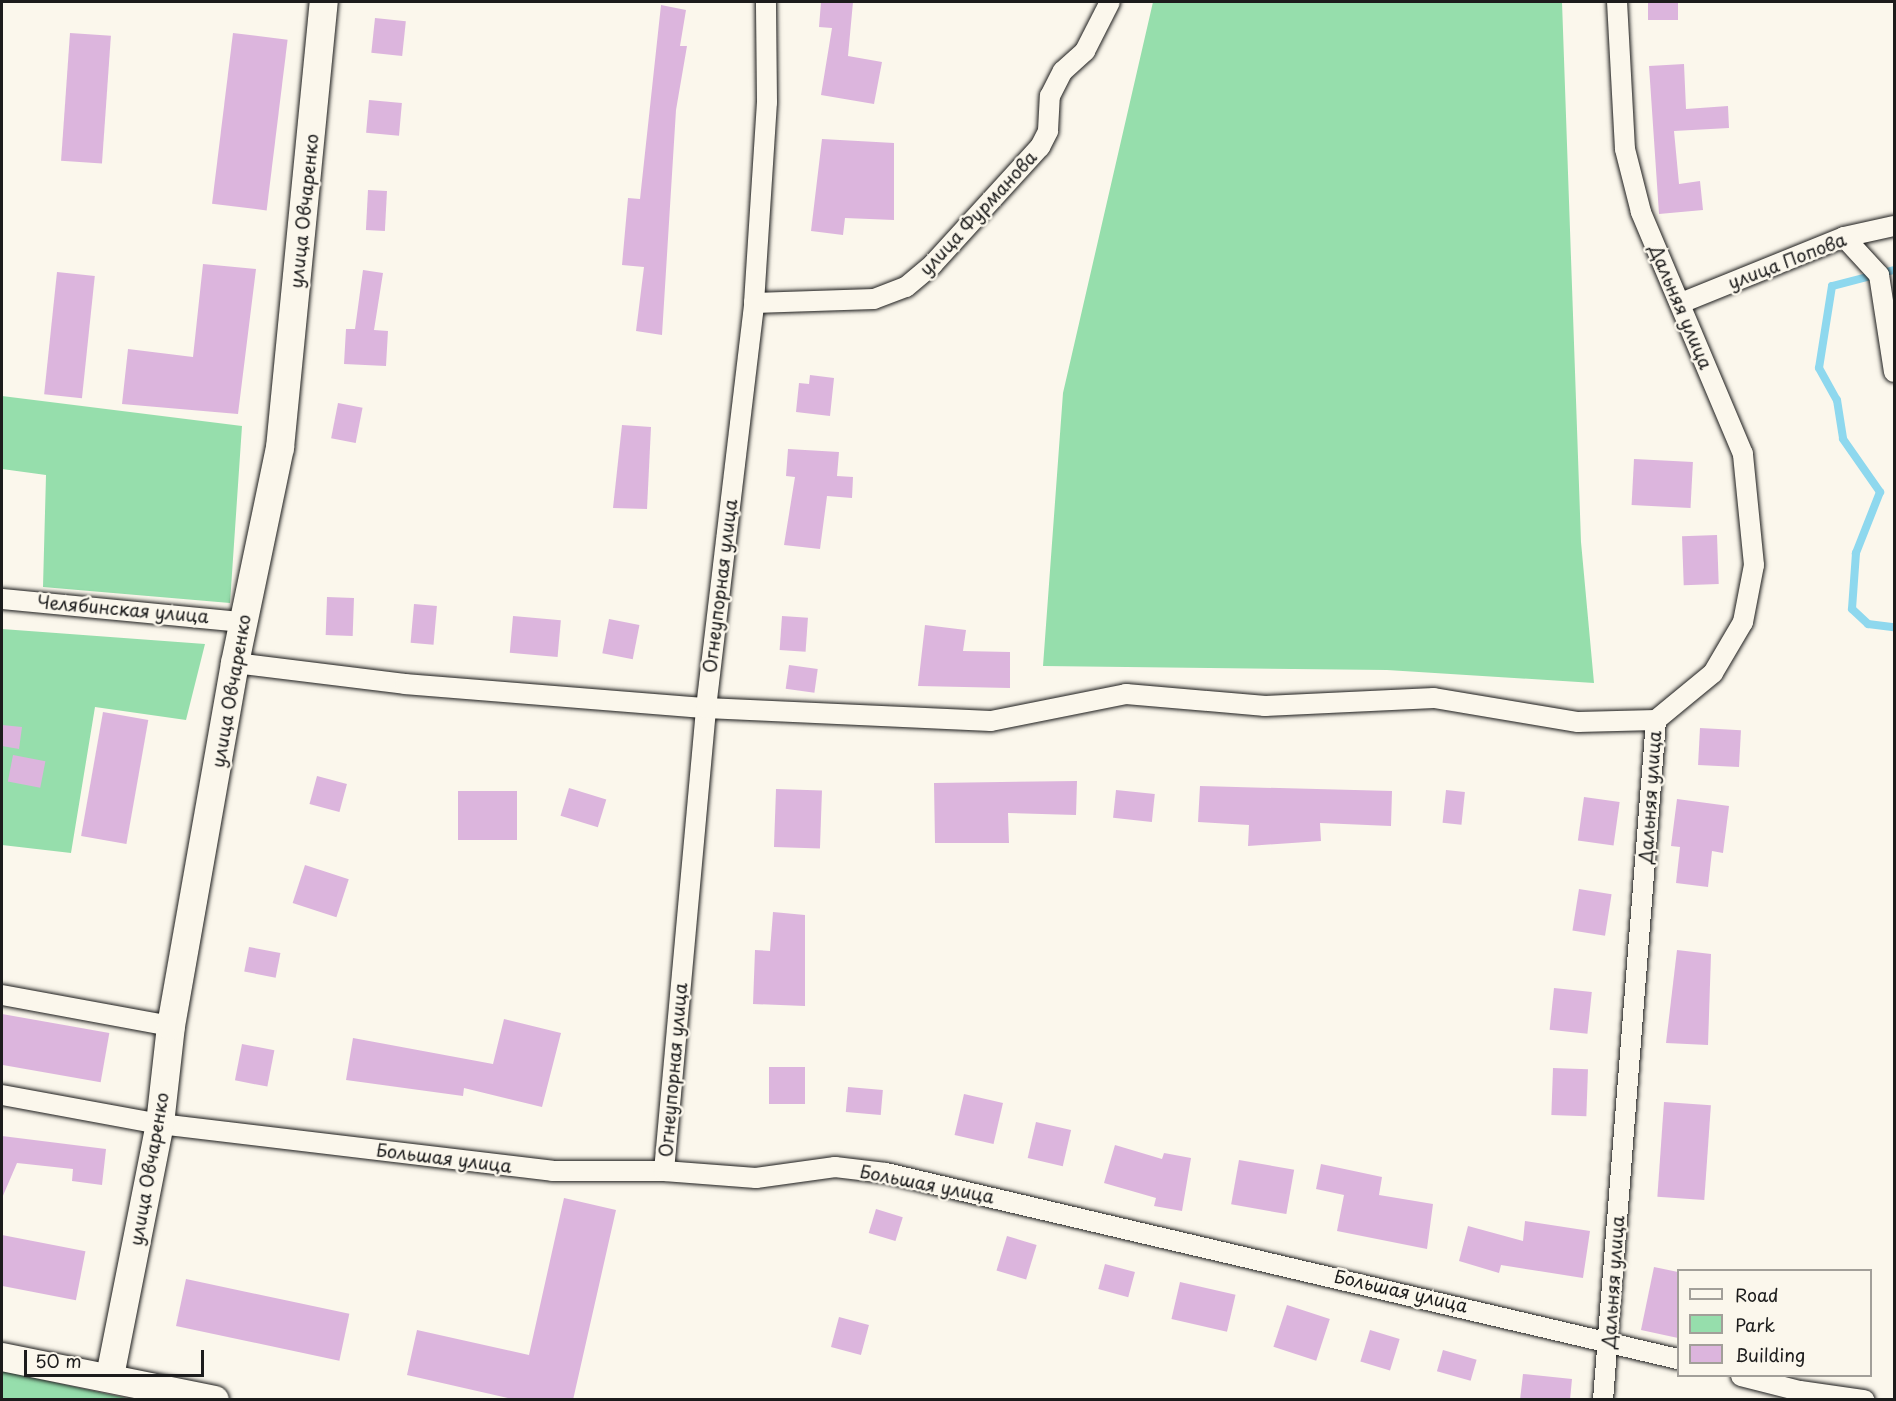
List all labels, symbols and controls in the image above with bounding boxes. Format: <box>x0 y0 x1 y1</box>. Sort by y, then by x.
street label: улица Овчаренко <box>285 132 323 290</box>
street label: улица Фурманова <box>914 146 1042 280</box>
street label: улица Попова <box>1724 228 1850 294</box>
street label: Дальняя улица <box>1645 241 1717 373</box>
street label: Огнеупорная улица <box>699 497 741 675</box>
street label: Челябинская улица <box>36 591 210 627</box>
street label: улица Овчаренко <box>207 612 255 770</box>
street label: Дальняя улица <box>1635 729 1665 865</box>
street label: Огнеупорная улица <box>655 981 691 1159</box>
street label: улица Овчаренко <box>125 1090 173 1248</box>
street label: Большая улица <box>375 1139 513 1177</box>
street label: Большая улица <box>858 1160 996 1208</box>
street label: Дальняя улица <box>1598 1214 1628 1350</box>
street label: Большая улица <box>1332 1265 1470 1317</box>
legend <box>1677 1269 1872 1377</box>
text: Road <box>1735 1281 1779 1308</box>
text: Park <box>1735 1311 1775 1338</box>
scale bar <box>27 1338 207 1376</box>
text: Building <box>1735 1341 1805 1368</box>
text: 50 m <box>35 1347 82 1374</box>

